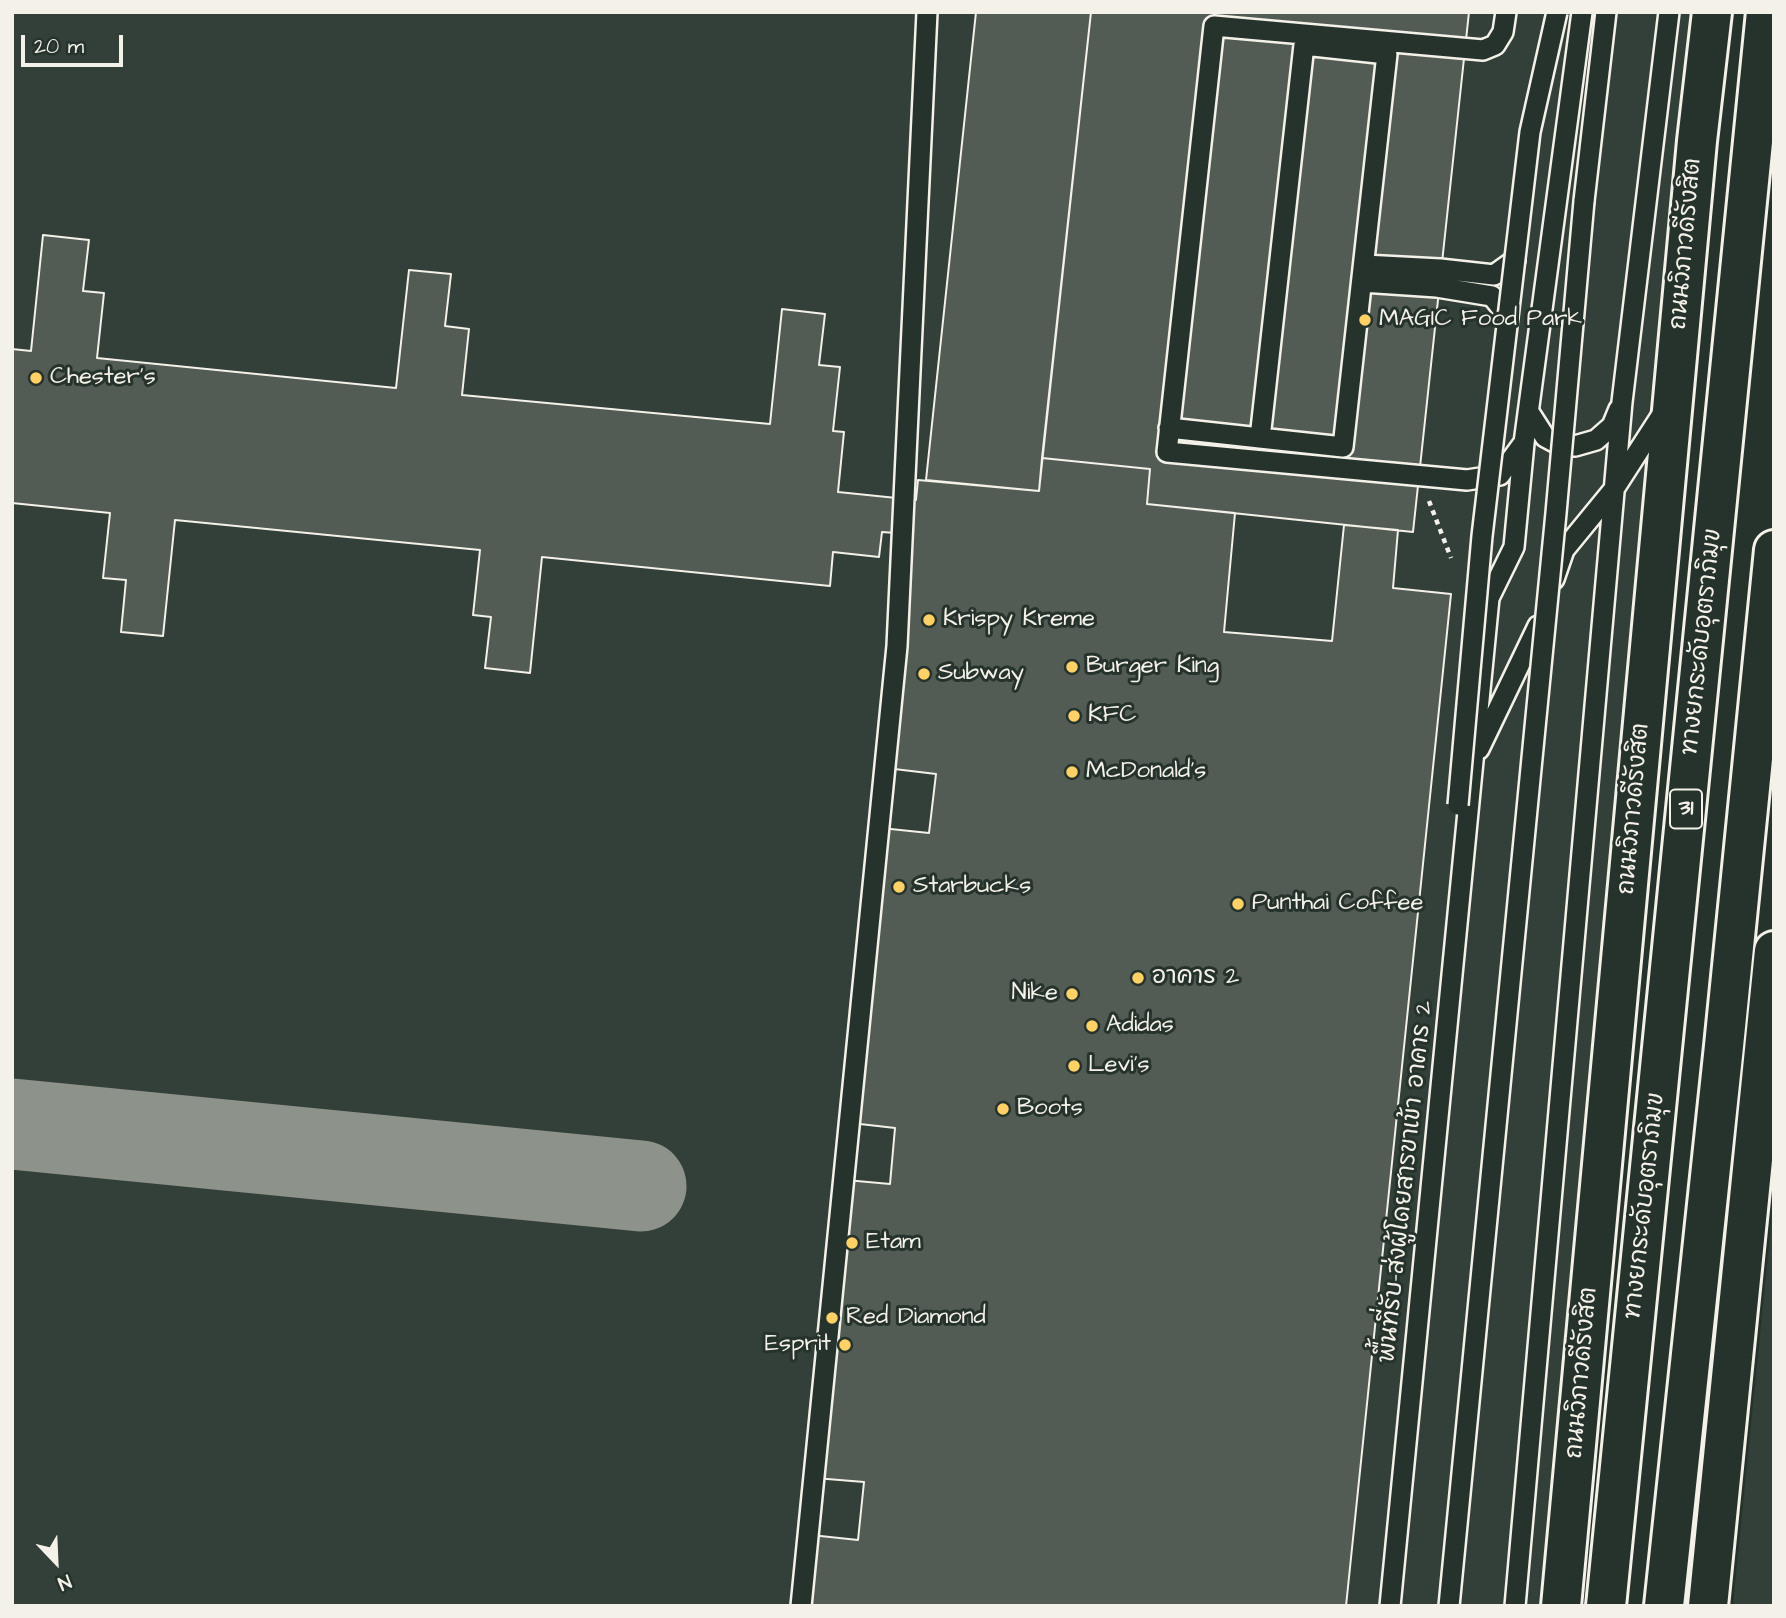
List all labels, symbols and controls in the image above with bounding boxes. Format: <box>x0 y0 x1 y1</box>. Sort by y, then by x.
scale bar <box>24 21 126 65</box>
text: 20 m <box>34 32 84 61</box>
street label: ถนนวิภาวดีรังสิต <box>1665 157 1709 331</box>
place label: MAGIC Food Park <box>1379 306 1582 334</box>
marker: MAGIC Food Park <box>1357 312 1373 328</box>
place label: Chester's <box>50 364 156 392</box>
marker: Chester's <box>28 370 44 386</box>
street label: ทางยกระดับอุตราภิมุข <box>1677 527 1729 757</box>
place label: Krispy Kreme <box>943 606 1095 634</box>
marker: Krispy Kreme <box>921 612 937 628</box>
place label: Burger King <box>1086 653 1219 681</box>
marker: Burger King <box>1064 659 1080 675</box>
place label: Subway <box>938 660 1024 688</box>
marker: Subway <box>916 666 932 682</box>
place label: KFC <box>1088 702 1136 730</box>
marker: KFC <box>1066 708 1082 724</box>
street label: ถนนวิภาวดีรังสิต <box>1613 722 1657 896</box>
place label: McDonald's <box>1086 758 1206 786</box>
marker: McDonald's <box>1064 764 1080 780</box>
road number: 31 <box>1670 790 1702 828</box>
place label: Starbucks <box>913 873 1031 901</box>
marker: Starbucks <box>891 879 907 895</box>
place label: Punthai Coffee <box>1252 890 1423 918</box>
marker: Punthai Coffee <box>1230 896 1246 912</box>
place label: อาคาร 2 <box>1152 964 1239 992</box>
marker: อาคาร 2 <box>1130 970 1146 986</box>
place label: Nike <box>1012 980 1058 1008</box>
marker: Nike <box>1064 986 1080 1002</box>
street label: พื้นที่รับ-ส่งผู้โดยสารขาเข้า อาคาร 2 <box>1374 1000 1440 1364</box>
place label: Adidas <box>1106 1012 1174 1040</box>
marker: Adidas <box>1084 1018 1100 1034</box>
place label: Levi's <box>1088 1052 1150 1080</box>
marker: Levi's <box>1066 1058 1082 1074</box>
street label: ทางยกระดับอุตราภิมุข <box>1620 1091 1672 1321</box>
place label: Boots <box>1017 1095 1083 1123</box>
marker: Boots <box>995 1101 1011 1117</box>
place label: Etam <box>866 1229 921 1257</box>
marker: Etam <box>844 1235 860 1251</box>
street label: ถนนวิภาวดีรังสิต <box>1561 1286 1605 1460</box>
place label: Red Diamond <box>846 1304 986 1332</box>
marker: Red Diamond <box>824 1310 840 1326</box>
place label: Esprit <box>765 1331 831 1359</box>
marker: Esprit <box>837 1337 853 1353</box>
north arrow <box>21 1527 91 1597</box>
text: N <box>54 1567 75 1597</box>

